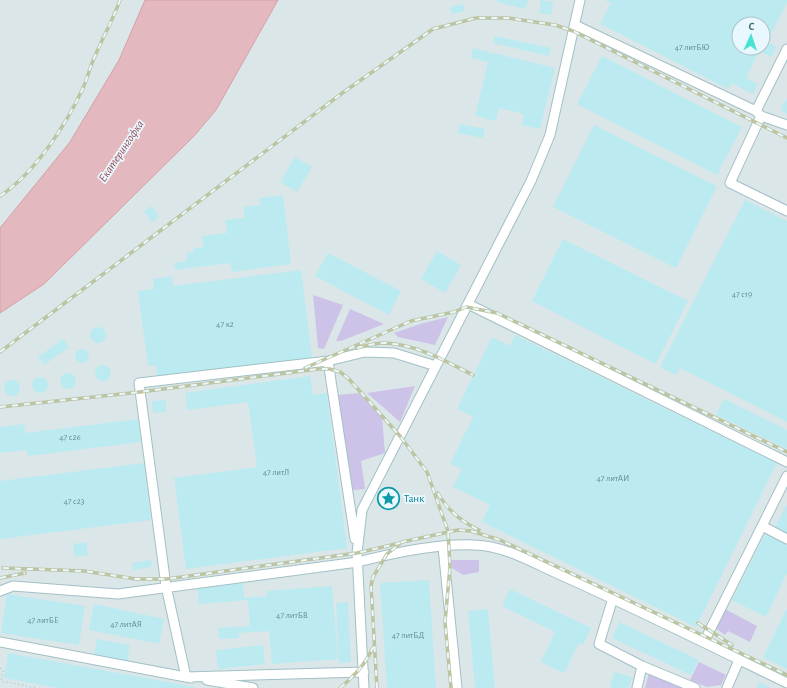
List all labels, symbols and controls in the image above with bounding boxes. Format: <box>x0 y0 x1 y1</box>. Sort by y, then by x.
north arrow <box>731 16 771 56</box>
text: С <box>748 21 755 32</box>
house number: 47 литБЮ <box>675 43 709 52</box>
water label: Екатерингофка <box>96 118 147 184</box>
house number: 47 с19 <box>732 290 752 299</box>
house number: 47 к2 <box>216 320 234 329</box>
house number: 47 с26 <box>59 433 81 442</box>
house number: 47 литЛ <box>263 468 289 477</box>
house number: 47 литАИ <box>596 474 630 483</box>
place icon: Танк <box>375 485 401 511</box>
place label: Танк <box>404 493 424 504</box>
house number: 47 с23 <box>63 497 85 506</box>
house number: 47 литБВ <box>276 611 308 620</box>
house number: 47 литБЕ <box>27 616 59 625</box>
house number: 47 литАЯ <box>110 620 142 629</box>
house number: 47 литБД <box>392 631 424 640</box>

